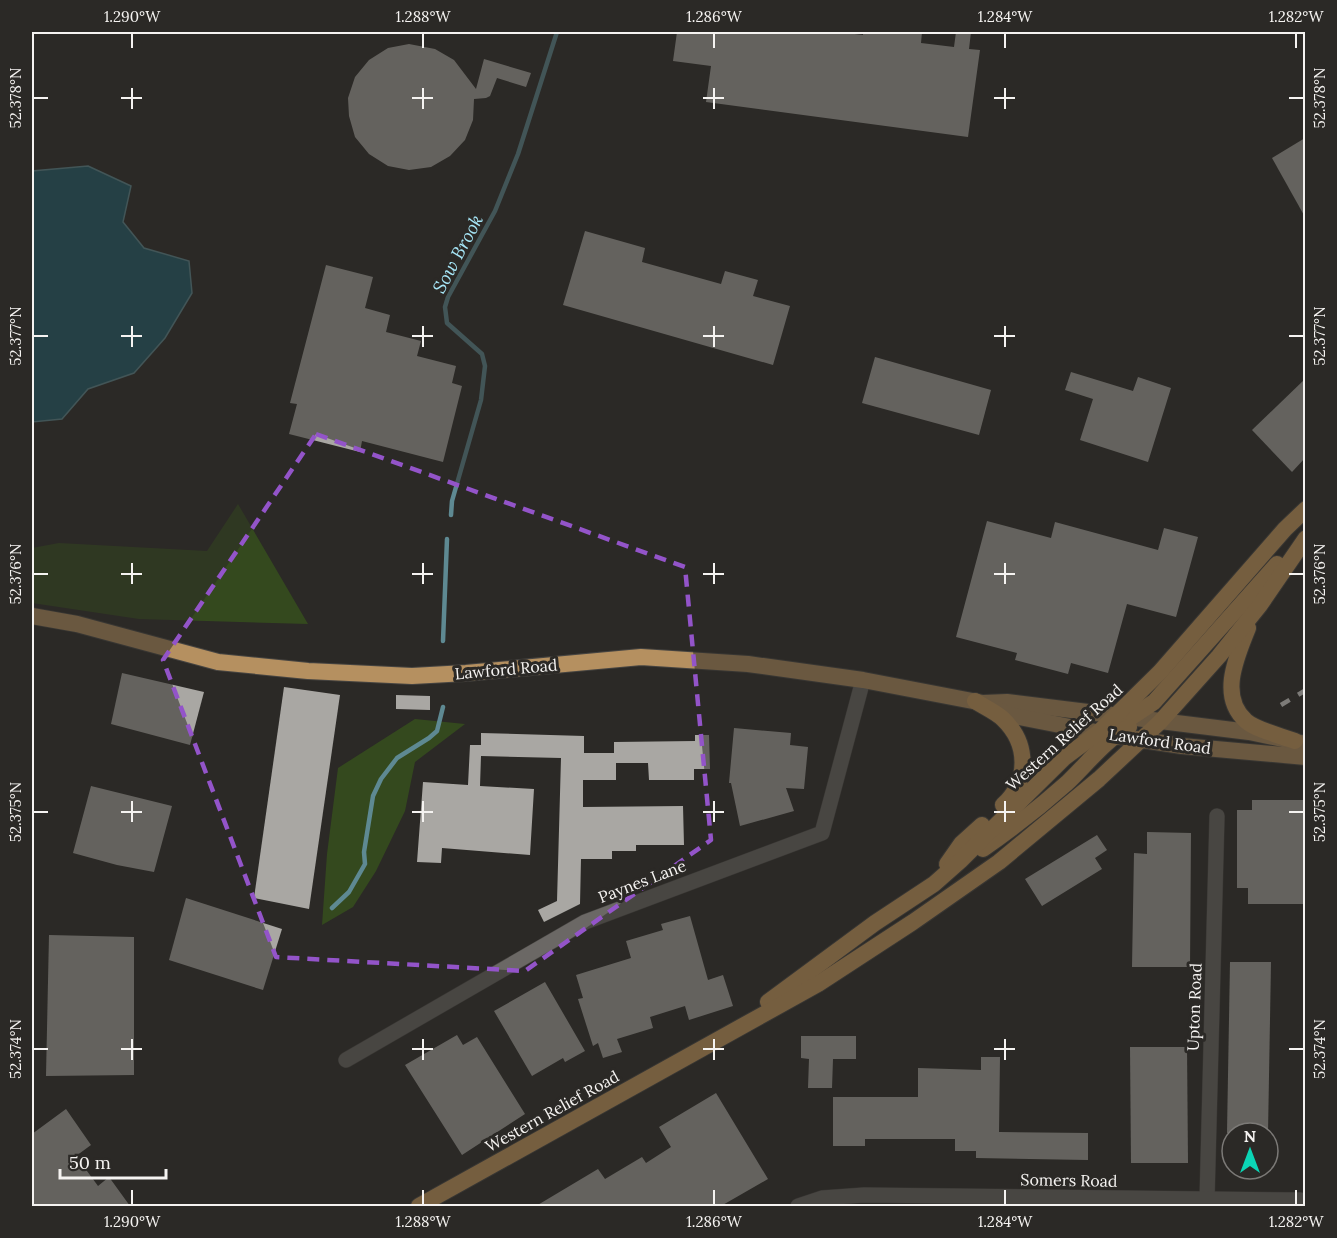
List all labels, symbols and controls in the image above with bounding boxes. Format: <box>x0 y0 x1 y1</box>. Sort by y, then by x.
text: 1.290°W <box>104 7 161 26</box>
text: 1.288°W <box>395 7 452 26</box>
text: 1.286°W <box>686 7 743 26</box>
text: 1.284°W <box>978 7 1033 26</box>
text: 1.282°W <box>1269 7 1324 26</box>
text: 52.378°N <box>6 68 25 128</box>
text: 52.378°N <box>1310 68 1329 128</box>
water label: Sow Brook <box>427 210 488 297</box>
text: 52.377°N <box>6 306 25 366</box>
text: 52.377°N <box>1310 306 1329 366</box>
text: 52.376°N <box>6 543 25 605</box>
text: 52.376°N <box>1310 543 1329 605</box>
street label: Lawford Road <box>454 655 559 683</box>
street label: Western Relief Road <box>1002 679 1127 795</box>
street label: Lawford Road <box>1108 724 1213 758</box>
text: 52.375°N <box>6 782 25 842</box>
text: 52.375°N <box>1310 782 1329 842</box>
street label: Paynes Lane <box>595 855 689 907</box>
street label: Upton Road <box>1182 962 1206 1051</box>
text: 52.374°N <box>6 1019 25 1079</box>
text: 52.374°N <box>1310 1019 1329 1079</box>
street label: Western Relief Road <box>482 1066 623 1156</box>
north arrow <box>1220 1121 1280 1181</box>
text: N <box>1244 1126 1256 1146</box>
scale bar <box>60 1142 166 1180</box>
text: 50 m <box>69 1151 111 1174</box>
street label: Somers Road <box>1020 1169 1118 1191</box>
text: 1.290°W <box>104 1212 161 1231</box>
text: 1.288°W <box>395 1212 452 1231</box>
text: 1.286°W <box>686 1212 743 1231</box>
text: 1.284°W <box>978 1212 1033 1231</box>
text: 1.282°W <box>1269 1212 1324 1231</box>

